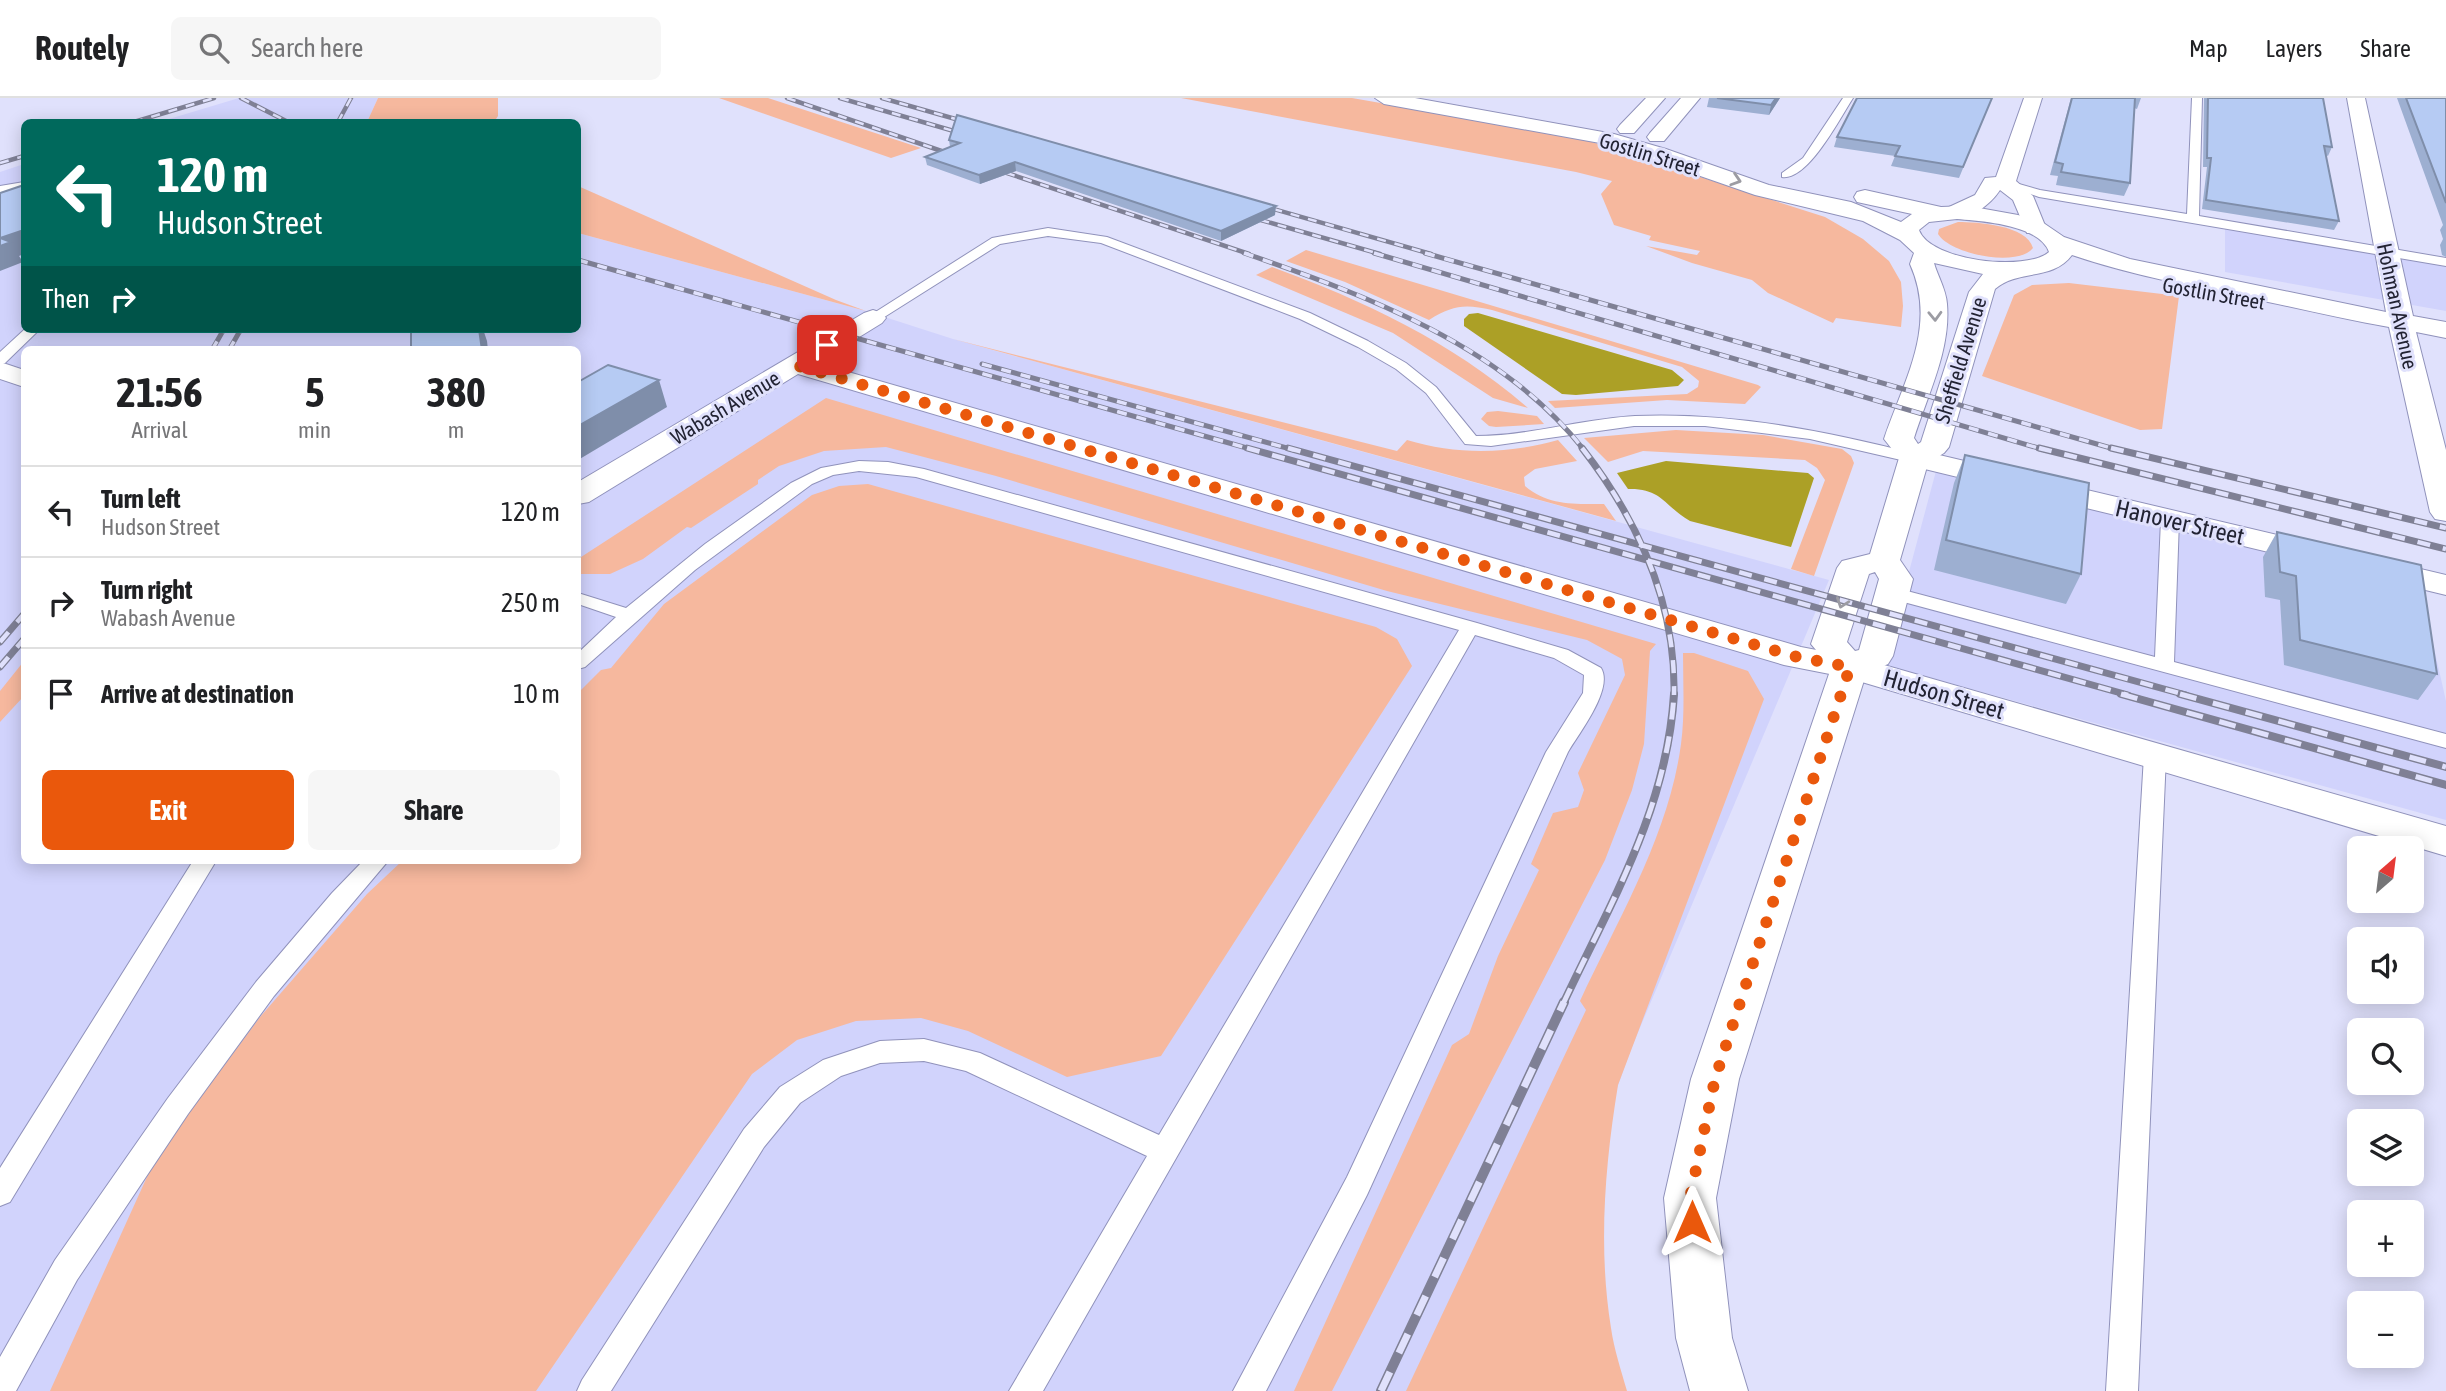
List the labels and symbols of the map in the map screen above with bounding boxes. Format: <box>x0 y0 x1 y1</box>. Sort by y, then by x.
street label: Gostlin Street <box>1597 127 1703 181</box>
one-way arrow <box>1730 172 1742 186</box>
street label: Hohman Avenue <box>2373 241 2423 371</box>
street label: Gostlin Street <box>2161 272 2267 314</box>
street label: Sheffield Avenue <box>1929 294 1991 426</box>
one-way arrow <box>1928 310 1943 321</box>
pin <box>797 315 857 375</box>
street label: Wabash Avenue <box>666 365 784 449</box>
street label: Hanover Street <box>2113 494 2247 550</box>
one-way arrow <box>1836 597 1850 609</box>
street label: Hudson Street <box>1881 664 2008 724</box>
north arrow <box>2347 836 2424 914</box>
position arrow <box>1655 1185 1729 1259</box>

